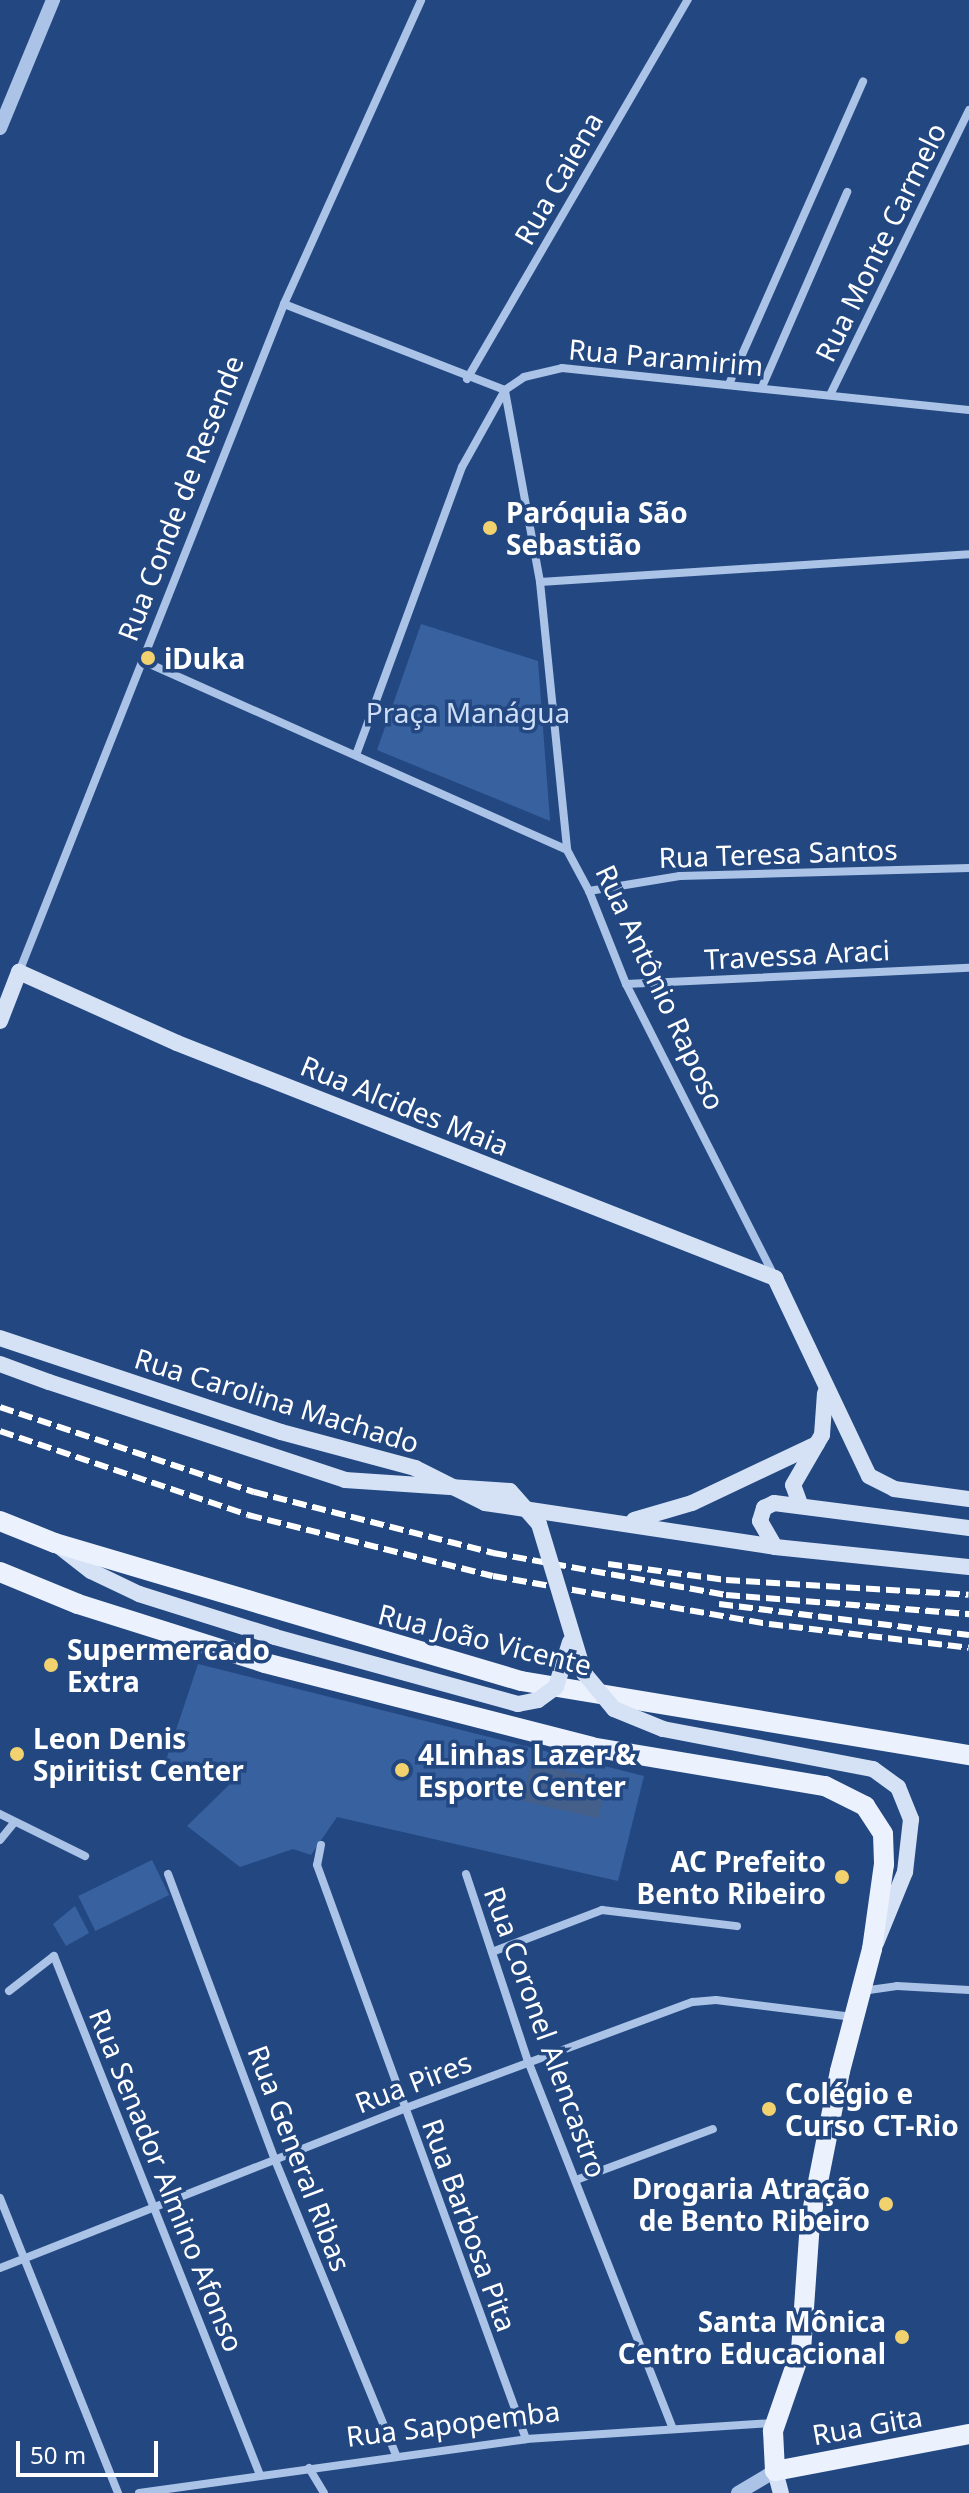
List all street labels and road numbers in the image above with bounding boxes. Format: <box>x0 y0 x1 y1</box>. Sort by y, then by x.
street label: Rua Caiena <box>507 106 609 250</box>
street label: Rua Monte Carmelo <box>808 117 952 367</box>
street label: Rua Paramirim <box>567 332 765 382</box>
street label: Rua Conde de Resende <box>110 351 250 645</box>
street label: Rua Teresa Santos <box>658 832 898 874</box>
street label: Rua Antônio Raposo <box>589 859 733 1115</box>
street label: Travessa Araci <box>703 932 891 976</box>
street label: Rua Alcides Maia <box>296 1048 514 1162</box>
street label: Rua Carolina Machado <box>131 1341 423 1459</box>
street label: Rua João Vicente <box>375 1596 595 1682</box>
street label: Rua Coronel Alencastro <box>478 1882 614 2182</box>
street label: Rua Senador Almino Afonso <box>83 2004 251 2356</box>
street label: Rua General Ribas <box>241 2040 359 2276</box>
street label: Rua Pires <box>350 2044 476 2120</box>
street label: Rua Barbosa Pita <box>416 2114 524 2336</box>
street label: Rua Sapopemba <box>344 2393 562 2453</box>
street label: Rua Gita <box>809 2399 925 2451</box>

